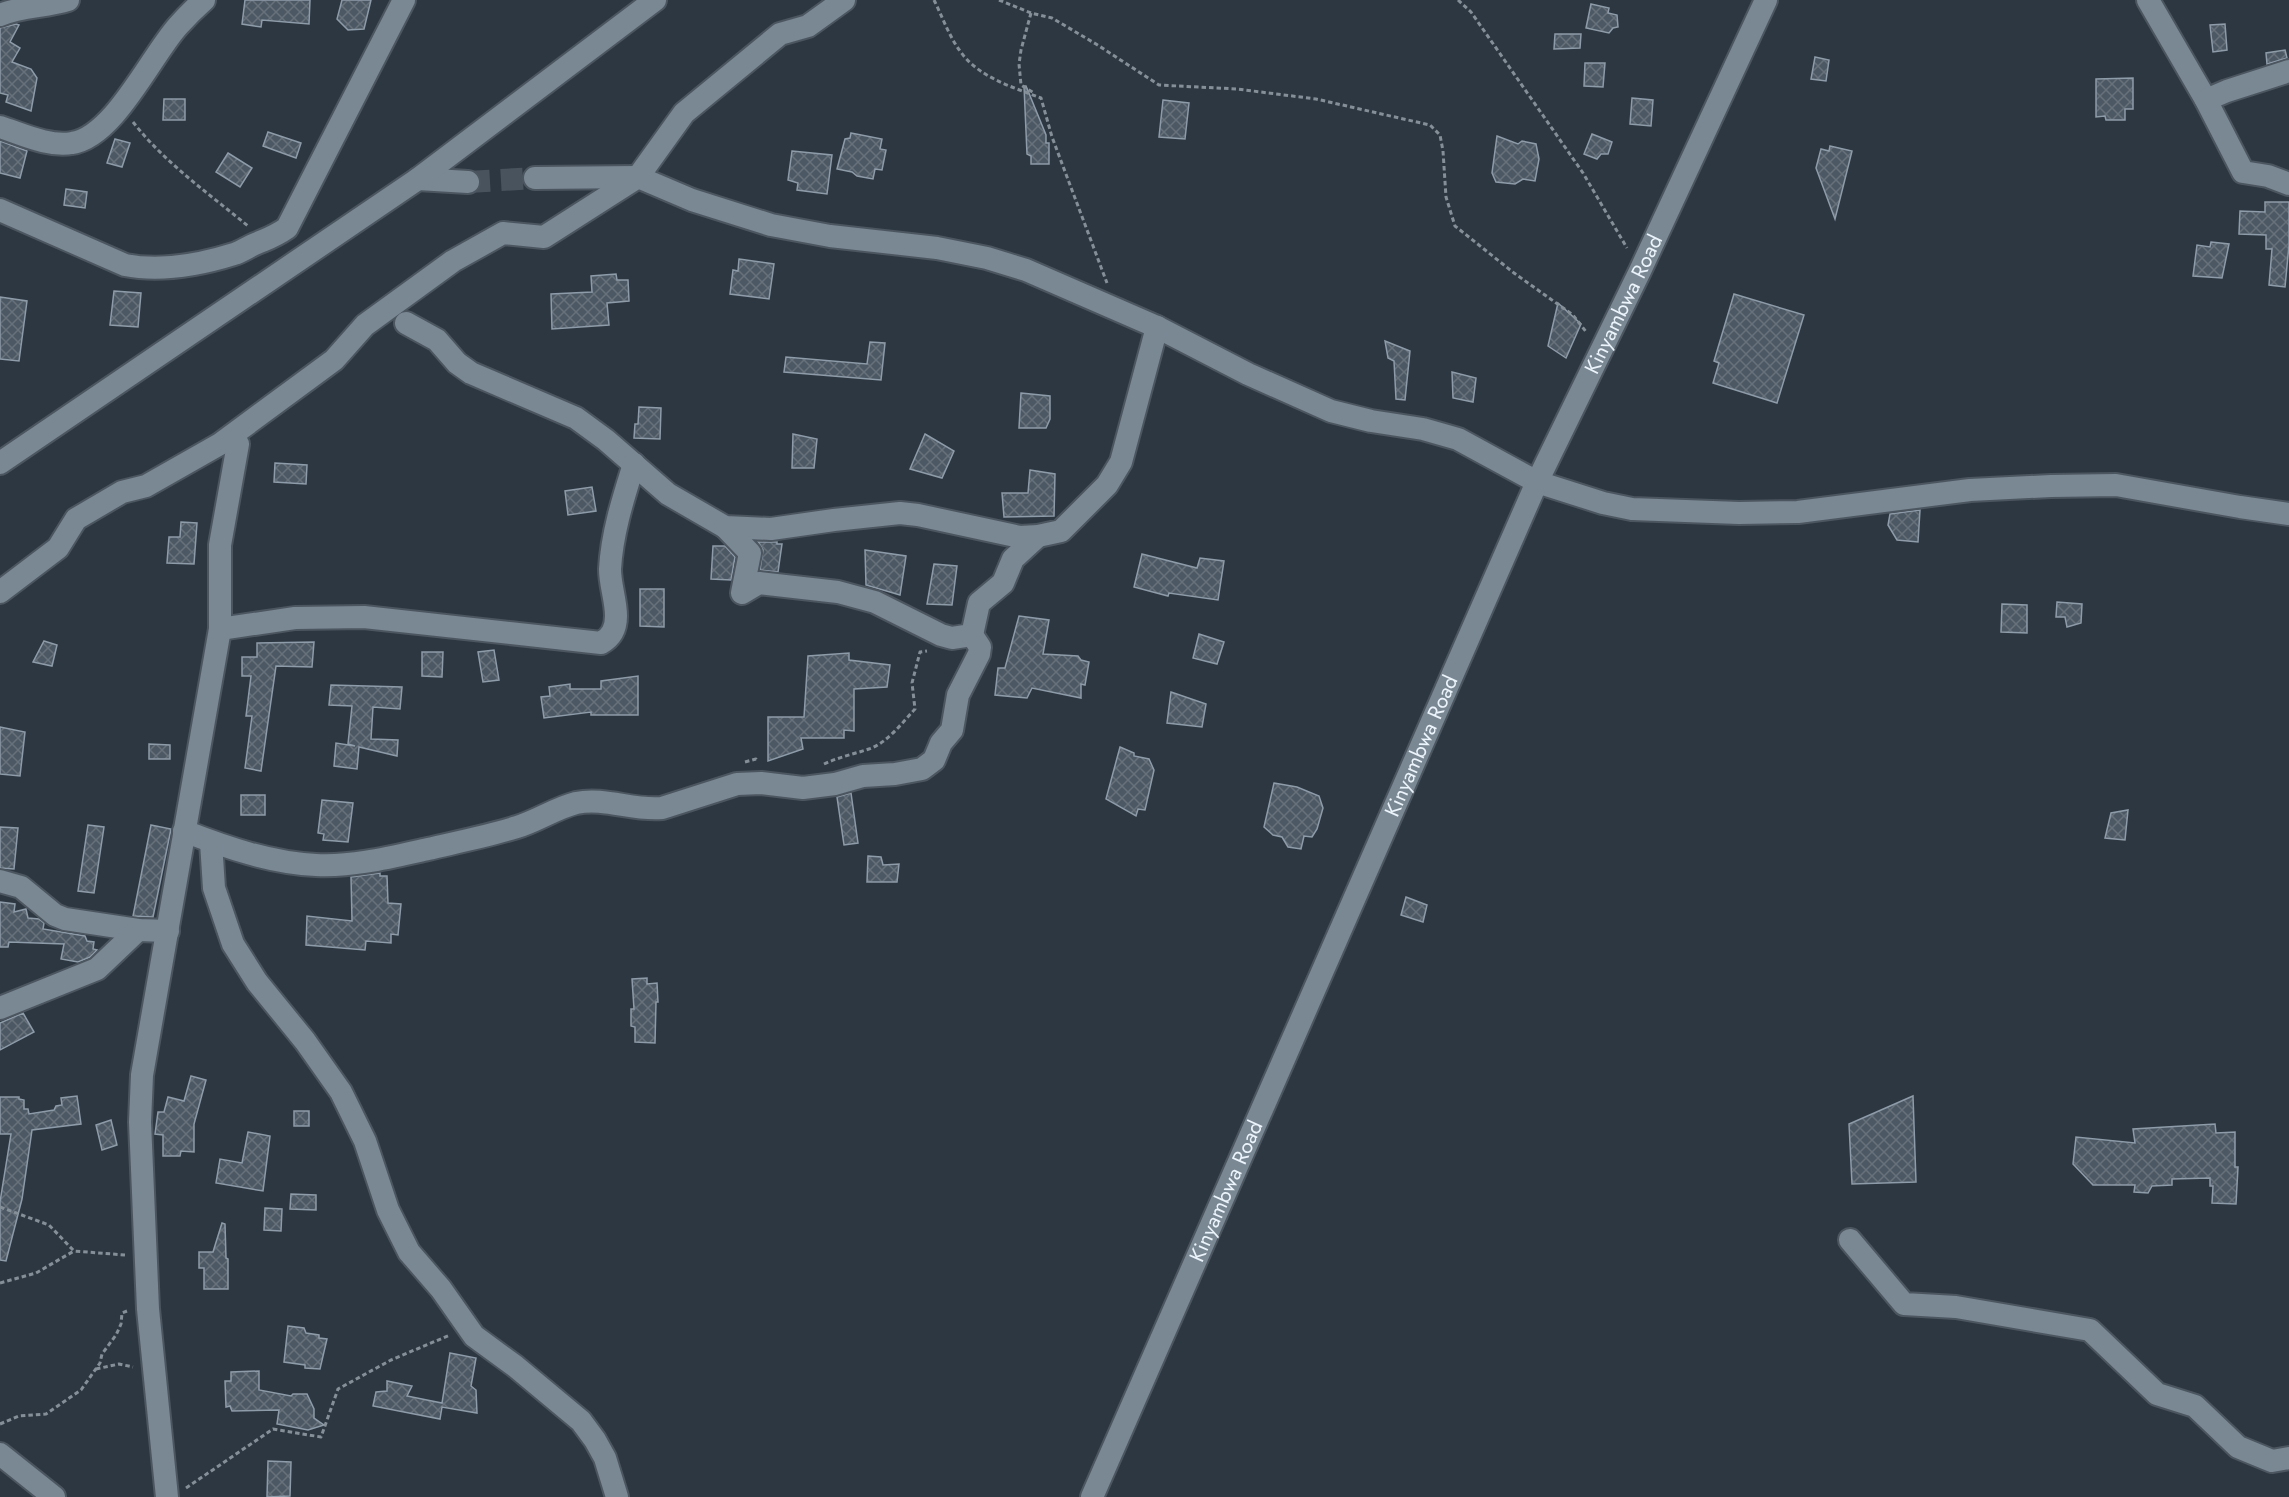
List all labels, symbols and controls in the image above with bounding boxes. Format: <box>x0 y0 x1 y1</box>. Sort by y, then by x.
street label: Kinyambwa Road <box>1577 230 1670 379</box>
street label: Kinyambwa Road <box>1377 671 1465 821</box>
street label: Kinyambwa Road <box>1182 1116 1270 1267</box>

